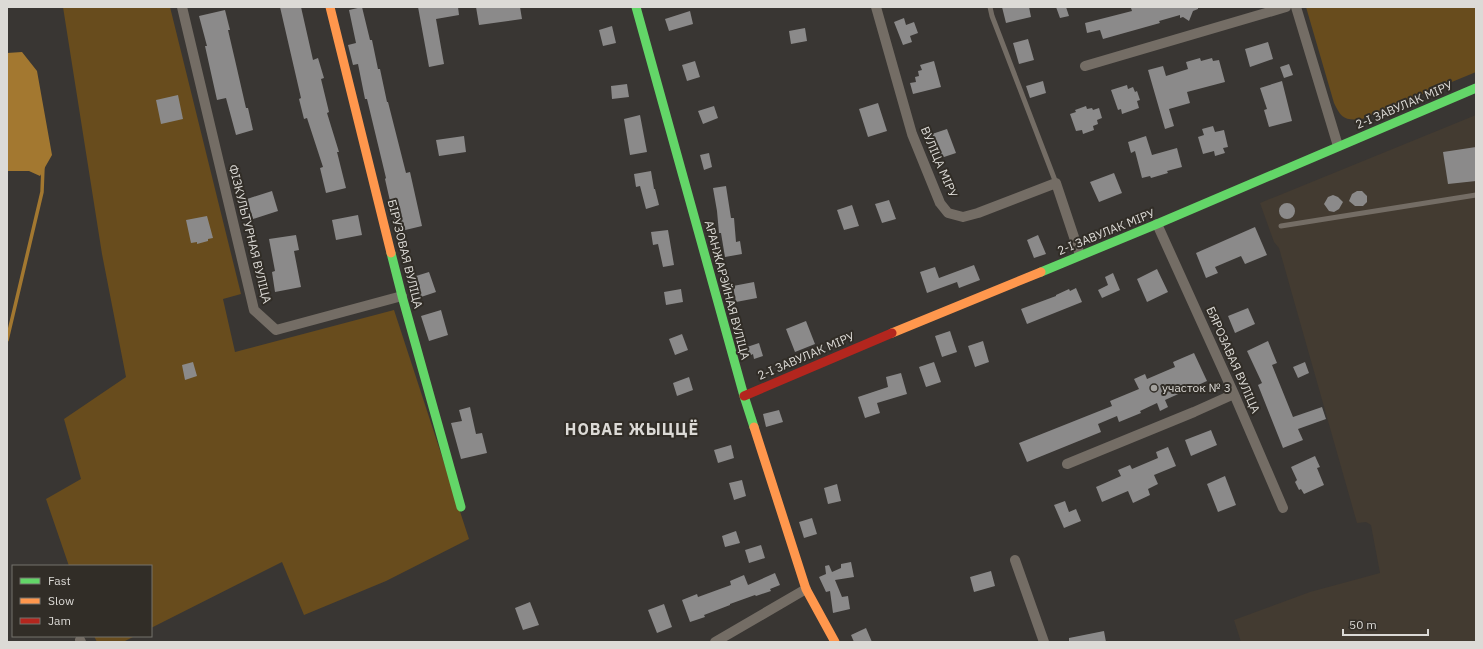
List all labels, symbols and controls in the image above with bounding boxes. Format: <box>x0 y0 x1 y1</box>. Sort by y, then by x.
street label: 2-І ЗАВУЛАК МІРУ <box>1353 77 1454 132</box>
street label: ВУЛІЦА МІРУ <box>918 124 961 199</box>
street label: ФІЗКУЛЬТУРНАЯ ВУЛІЦА <box>226 163 275 305</box>
street label: БІРУЗОВАЯ ВУЛІЦА <box>385 198 426 310</box>
street label: 2-І ЗАВУЛАК МІРУ <box>1055 205 1157 258</box>
street label: АРАНЖАРЭЙНАЯ ВУЛІЦА <box>702 219 753 361</box>
street label: БЯРОЗАВАЯ ВУЛІЦА <box>1203 304 1264 416</box>
street label: 2-І ЗАВУЛАК МІРУ <box>755 328 856 383</box>
place label: участок № 3 <box>1162 380 1231 395</box>
marker: участок № 3 <box>1149 383 1159 393</box>
district label: НОВАЕ ЖЫЦЦЁ <box>565 419 699 439</box>
legend <box>12 565 152 637</box>
text: Fast <box>48 573 71 588</box>
text: Slow <box>48 593 74 608</box>
scale bar <box>1343 611 1428 637</box>
text: Jam <box>48 613 71 628</box>
text: 50 m <box>1349 617 1377 632</box>

